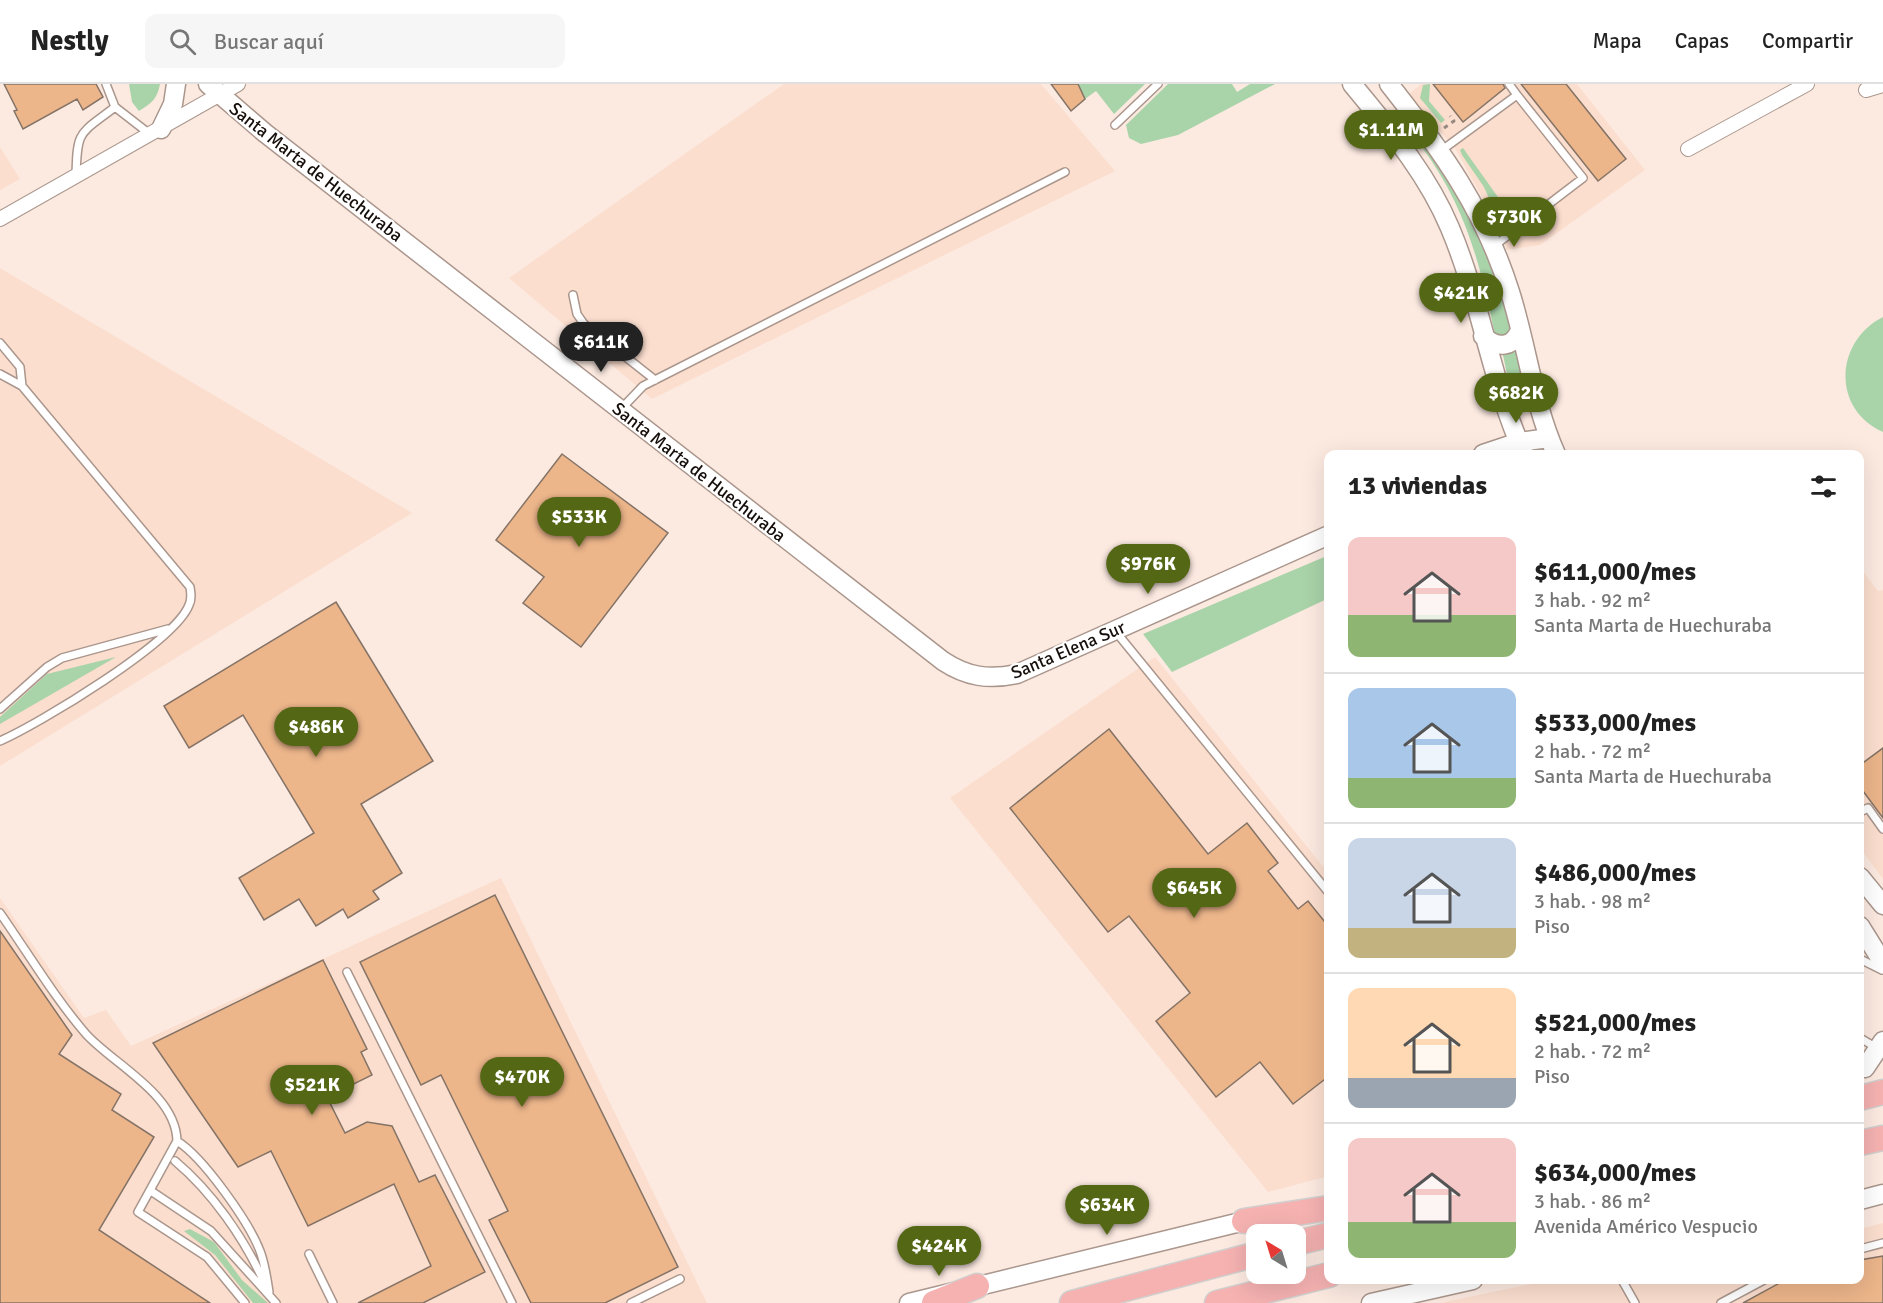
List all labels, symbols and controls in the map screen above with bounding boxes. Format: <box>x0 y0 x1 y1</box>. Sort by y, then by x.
search box <box>145 14 565 68</box>
text: Nestly <box>30 24 109 58</box>
icon: search <box>166 25 199 58</box>
text: Buscar aquí <box>214 28 324 55</box>
text: Mapa <box>1592 28 1642 54</box>
text: Capas <box>1675 28 1729 54</box>
text: Compartir <box>1762 28 1853 54</box>
street label: Santa Marta de Huechuraba <box>225 97 407 247</box>
pin: $1.11M <box>1342 110 1440 161</box>
text: $1.11M <box>1358 117 1424 142</box>
pin: $730K <box>1472 197 1556 248</box>
text: $730K <box>1486 204 1542 229</box>
pin: $421K <box>1419 273 1503 324</box>
text: $421K <box>1433 280 1489 305</box>
pin: $611K <box>559 322 643 373</box>
text: $611K <box>573 329 629 354</box>
pin: $682K <box>1474 373 1558 424</box>
text: $682K <box>1488 380 1544 405</box>
street label: Santa Marta de Huechuraba <box>608 397 790 547</box>
text: 13 viviendas <box>1348 470 1487 502</box>
icon: filters <box>1807 470 1840 503</box>
pin: $533K <box>537 497 621 548</box>
text: $533K <box>551 504 607 529</box>
pin: $976K <box>1106 544 1190 595</box>
text: $976K <box>1120 551 1176 576</box>
text: $611,000/mes <box>1534 556 1696 588</box>
icon: home <box>1396 561 1468 633</box>
text: 3 hab. · 92 m² <box>1534 588 1651 613</box>
text: Santa Marta de Huechuraba <box>1534 613 1772 638</box>
street label: Santa Elena Sur <box>1008 616 1129 684</box>
pin: $486K <box>274 707 358 758</box>
text: $533,000/mes <box>1534 707 1696 739</box>
icon: home <box>1396 712 1468 784</box>
text: $486K <box>288 714 344 739</box>
text: 2 hab. · 72 m² <box>1534 739 1651 764</box>
text: Santa Marta de Huechuraba <box>1534 764 1772 789</box>
text: $486,000/mes <box>1534 857 1696 889</box>
icon: home <box>1396 862 1468 934</box>
pin: $645K <box>1152 868 1236 919</box>
text: $645K <box>1166 875 1222 900</box>
text: 3 hab. · 98 m² <box>1534 889 1651 914</box>
text: Piso <box>1534 914 1570 939</box>
text: $521,000/mes <box>1534 1007 1696 1039</box>
icon: home <box>1396 1012 1468 1084</box>
text: 2 hab. · 72 m² <box>1534 1039 1651 1064</box>
pin: $470K <box>480 1057 564 1108</box>
text: $470K <box>494 1064 550 1089</box>
text: Piso <box>1534 1064 1570 1089</box>
pin: $521K <box>270 1065 354 1116</box>
text: $521K <box>284 1072 340 1097</box>
text: $634,000/mes <box>1534 1157 1696 1189</box>
icon: home <box>1396 1162 1468 1234</box>
pin: $634K <box>1065 1185 1149 1236</box>
text: 3 hab. · 86 m² <box>1534 1189 1651 1214</box>
text: $634K <box>1079 1192 1135 1217</box>
text: Avenida Américo Vespucio <box>1534 1214 1758 1239</box>
north arrow <box>1246 1224 1306 1284</box>
map controls <box>1246 1224 1306 1284</box>
pin: $424K <box>897 1226 981 1277</box>
text: $424K <box>911 1233 967 1258</box>

